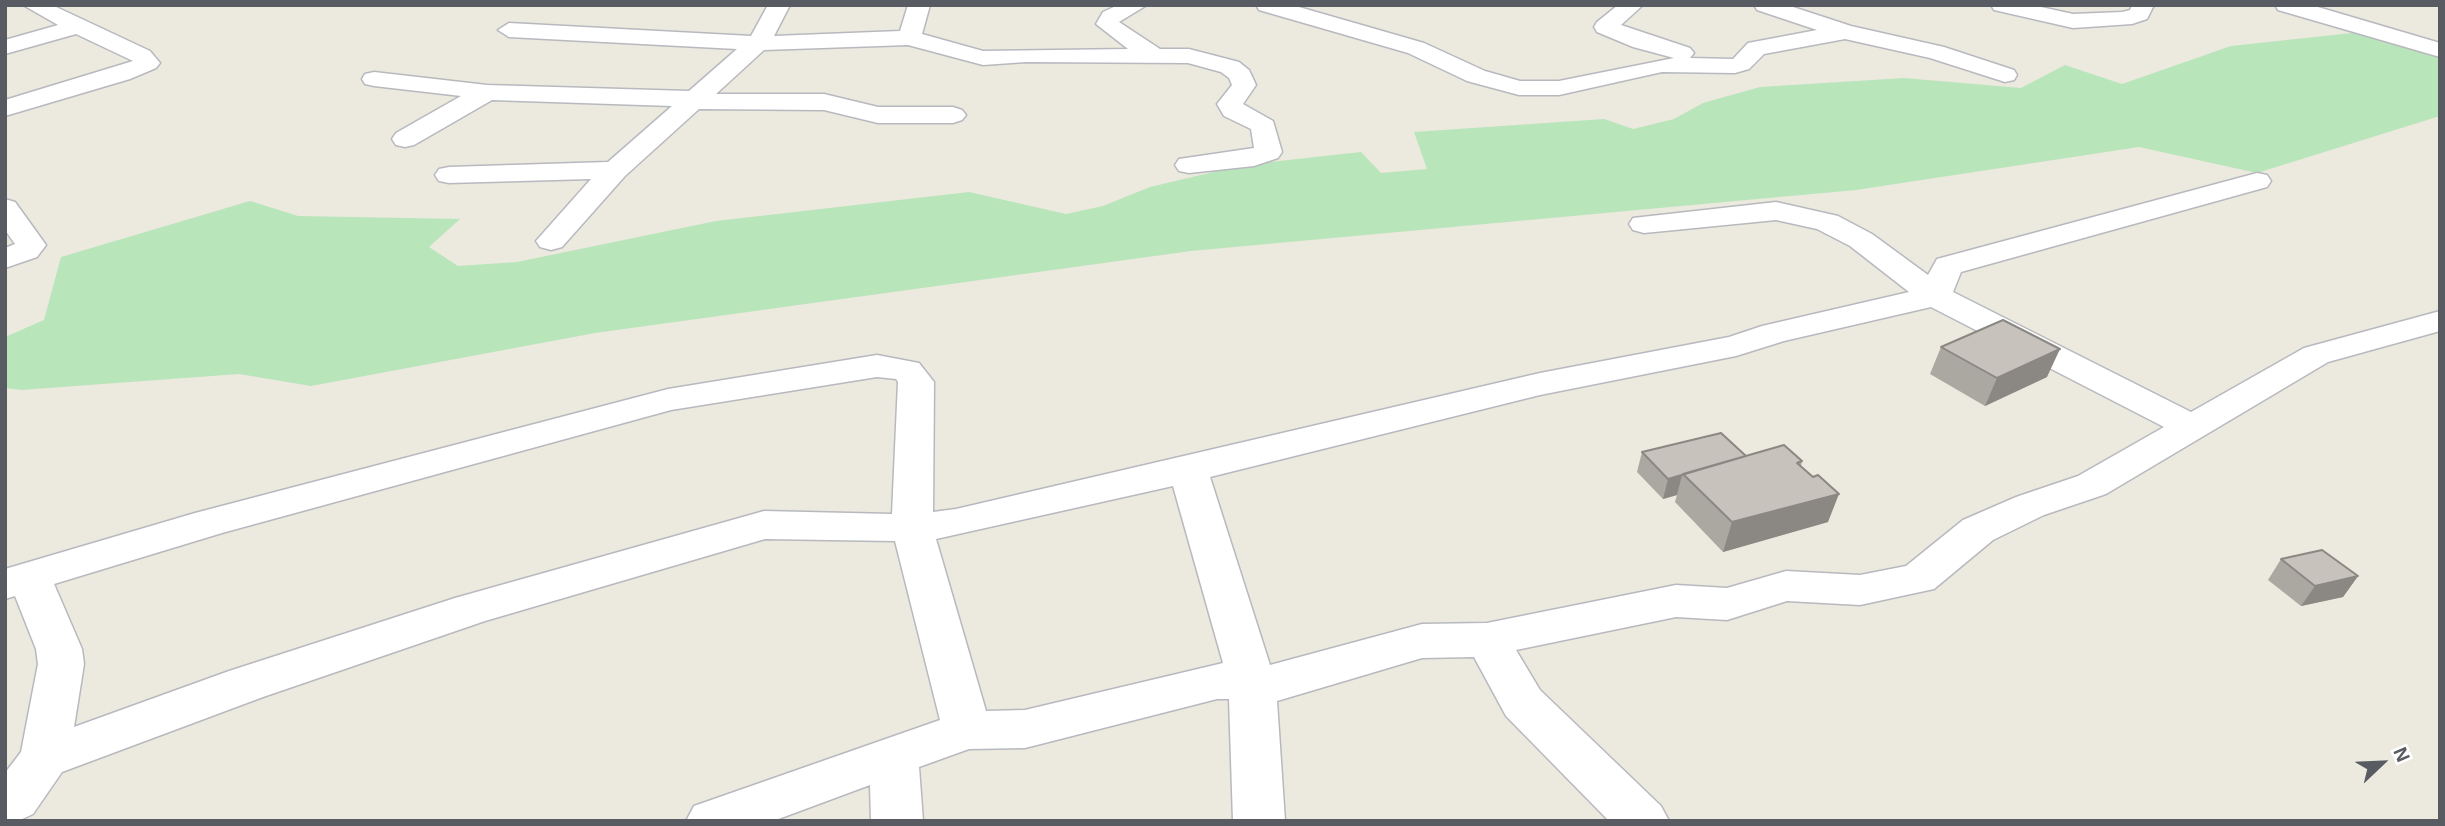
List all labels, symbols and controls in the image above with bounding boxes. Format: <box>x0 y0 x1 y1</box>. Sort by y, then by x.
north arrow <box>2347 728 2417 798</box>
text: N <box>2389 744 2414 765</box>

